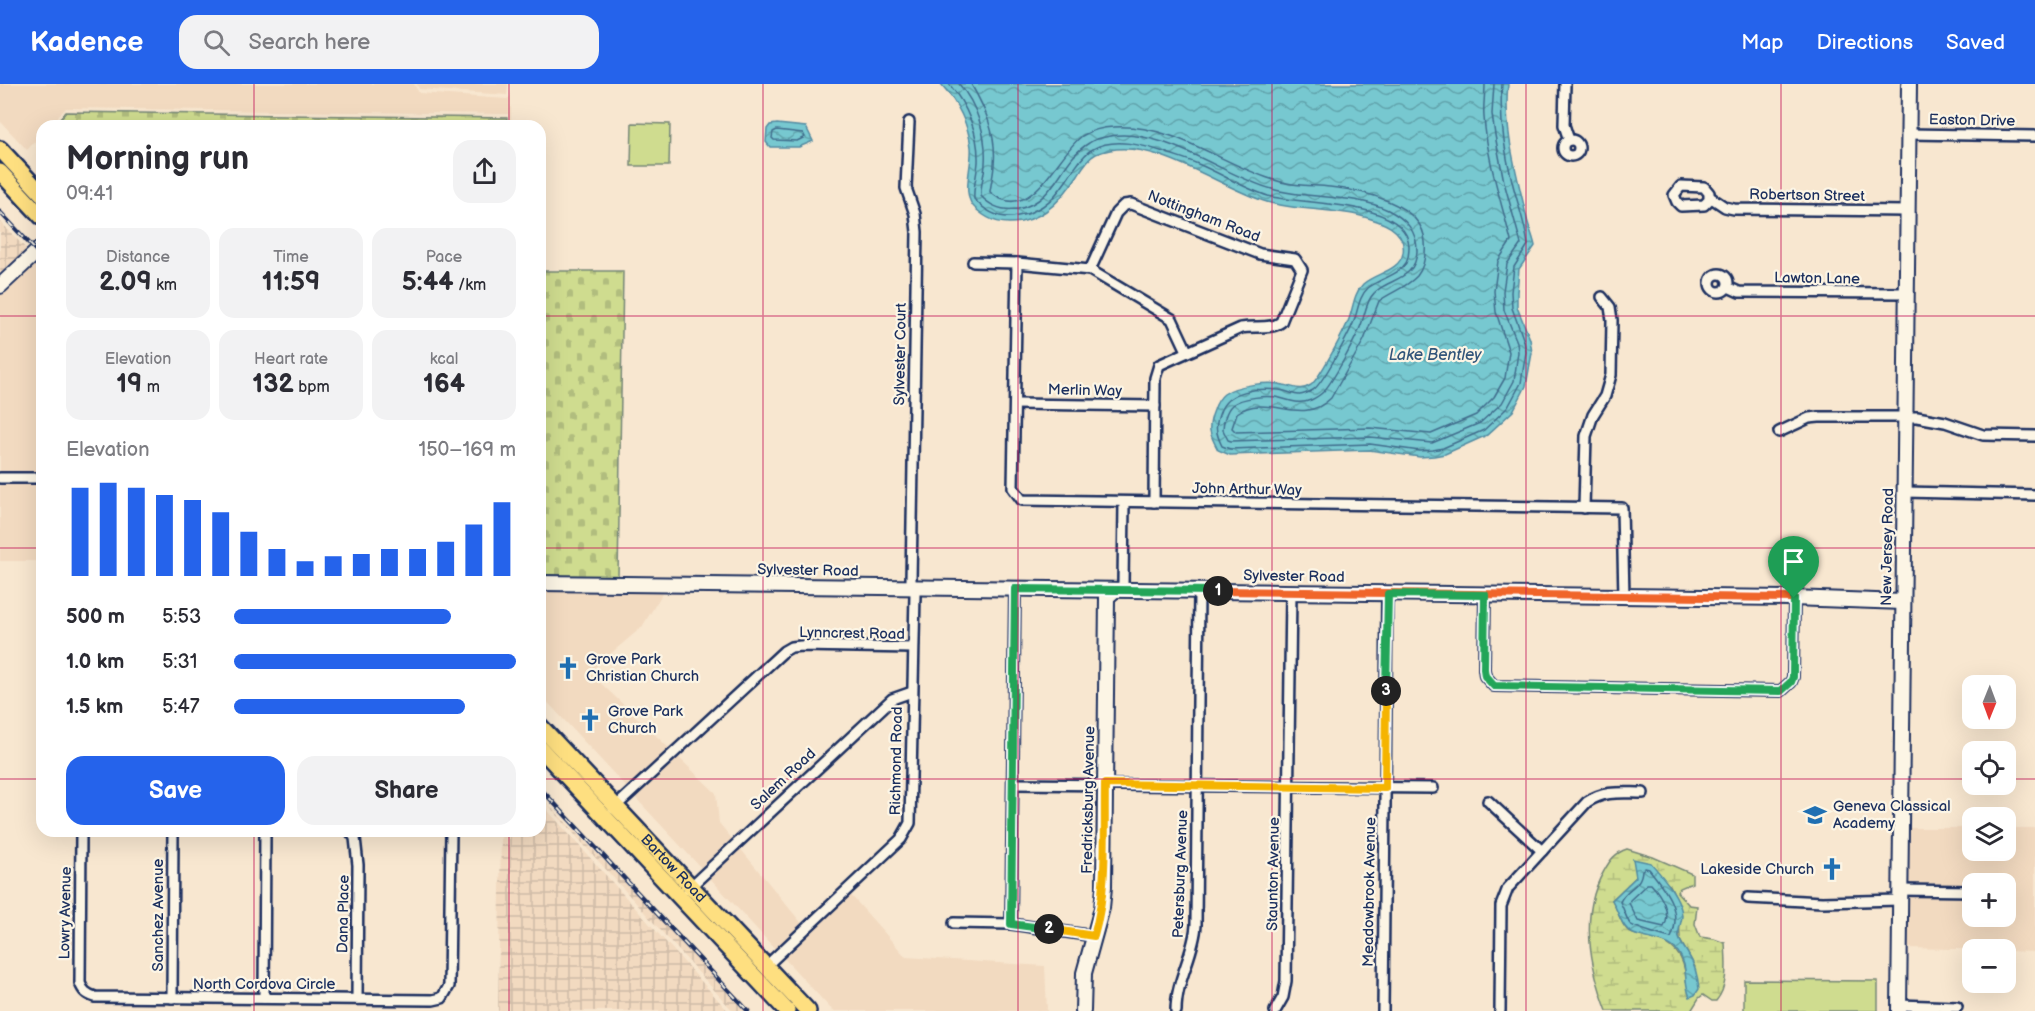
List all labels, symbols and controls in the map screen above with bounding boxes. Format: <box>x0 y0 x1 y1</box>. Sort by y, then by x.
search box <box>179 15 599 69</box>
text: Kadence <box>30 26 143 59</box>
icon: search <box>200 26 233 59</box>
text: Search here <box>248 29 370 56</box>
text: Map <box>1741 30 1784 55</box>
text: Directions <box>1817 30 1913 55</box>
text: Saved <box>1946 30 2005 55</box>
street label: Easton Drive <box>1929 110 2015 131</box>
text: Morning run <box>66 139 249 179</box>
button: share <box>453 140 516 203</box>
text: 09:41 <box>66 182 113 206</box>
street label: Robertson Street <box>1749 185 1865 206</box>
street label: Nottingham Road <box>1145 186 1263 247</box>
text: Distance <box>106 248 170 267</box>
text: Time <box>273 248 309 267</box>
text: Pace <box>426 248 462 267</box>
text: 2.09 <box>99 267 152 298</box>
text: 11:59 <box>262 267 320 298</box>
text: 5:44 <box>402 267 454 298</box>
street label: Lawton Lane <box>1774 268 1860 289</box>
text: km <box>152 276 177 295</box>
text: /km <box>454 276 486 295</box>
street label: Sylvester Court <box>890 302 911 405</box>
water label: Lake Bentley <box>1389 346 1482 365</box>
text: Elevation <box>105 350 171 369</box>
text: Heart rate <box>254 350 328 369</box>
text: kcal <box>430 350 458 369</box>
text: 19 <box>116 369 142 400</box>
text: 132 <box>252 369 294 400</box>
text: 164 <box>423 369 465 400</box>
text: m <box>142 378 160 397</box>
text: bpm <box>294 378 330 397</box>
street label: Merlin Way <box>1048 380 1122 401</box>
text: Elevation <box>66 438 149 462</box>
text: 150–169 m <box>418 438 516 462</box>
street label: John Arthur Way <box>1192 479 1302 500</box>
street label: New Jersey Road <box>1877 488 1898 606</box>
pin <box>1768 536 1819 598</box>
icon: arrive <box>1777 545 1810 578</box>
street label: Sylvester Road <box>757 560 859 581</box>
street label: Sylvester Road <box>1243 566 1345 587</box>
pin: 1 <box>1203 576 1233 606</box>
text: 1 <box>1215 581 1221 600</box>
text: 500 m <box>66 605 125 629</box>
text: 5:53 <box>162 605 201 629</box>
street label: Lynncrest Road <box>799 623 905 644</box>
text: 1.0 km <box>66 650 124 674</box>
text: 5:31 <box>162 650 198 674</box>
place label: Grove Park Christian Church <box>586 650 699 686</box>
church icon: Grove Park Christian Church <box>555 655 581 681</box>
north arrow <box>1962 675 2016 729</box>
map controls <box>1962 675 2016 993</box>
pin: 3 <box>1371 676 1401 706</box>
text: 3 <box>1381 681 1391 700</box>
text: 1.5 km <box>66 695 123 719</box>
text: 5:47 <box>162 695 200 719</box>
place label: Grove Park Church <box>608 702 684 738</box>
street label: Richmond Road <box>886 706 907 816</box>
church icon: Grove Park Church <box>577 707 603 733</box>
street label: Fredricksburg Avenue <box>1078 726 1099 874</box>
button: locate <box>1962 741 2016 795</box>
street label: Salem Road <box>747 744 820 814</box>
button: Save <box>66 756 285 825</box>
button: Share <box>297 756 516 825</box>
place label: Geneva Classical Academy <box>1833 797 1951 833</box>
school or university icon: Geneva Classical Academy <box>1802 802 1828 828</box>
button: layers <box>1962 807 2016 861</box>
street label: Petersburg Avenue <box>1169 809 1192 939</box>
street label: Staunton Avenue <box>1263 817 1284 931</box>
street label: Meadowbrook Avenue <box>1359 817 1380 967</box>
street label: Bartow Road <box>636 830 710 907</box>
church icon: Lakeside Church <box>1819 856 1845 882</box>
street label: Sanchez Avenue <box>149 859 168 971</box>
place label: Lakeside Church <box>1700 860 1814 879</box>
street label: Lowry Avenue <box>55 866 76 960</box>
button: + <box>1962 873 2016 927</box>
street label: Dana Place <box>333 875 354 953</box>
pin: 2 <box>1034 914 1064 944</box>
text: 2 <box>1044 919 1054 938</box>
button: − <box>1962 939 2016 993</box>
street label: North Cordova Circle <box>193 975 335 994</box>

